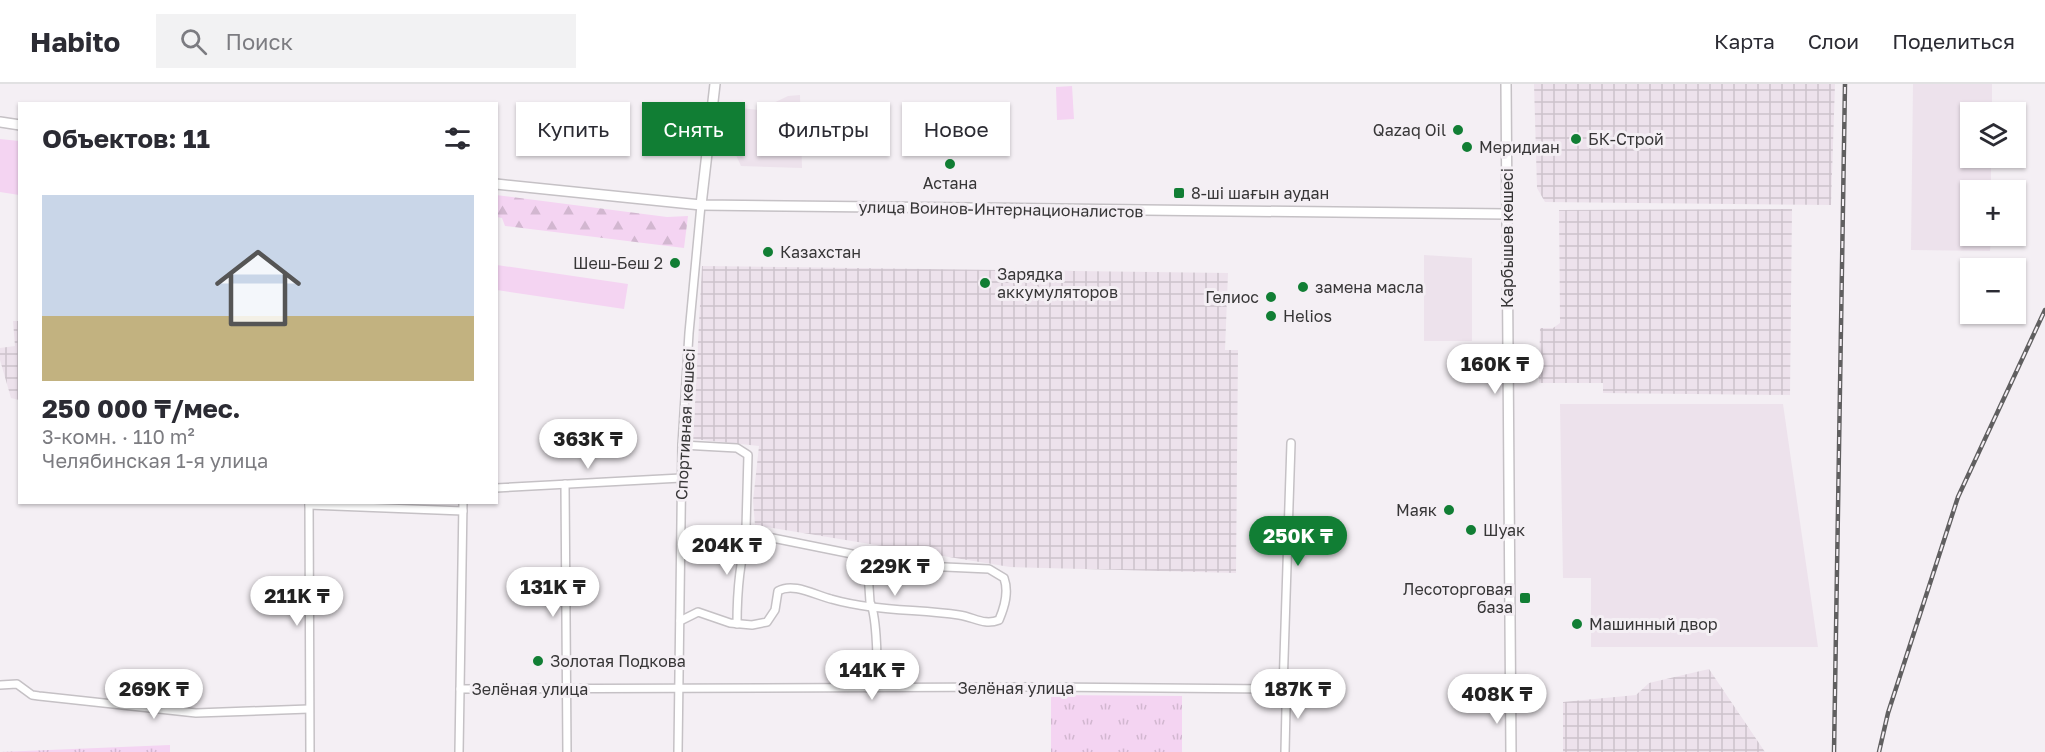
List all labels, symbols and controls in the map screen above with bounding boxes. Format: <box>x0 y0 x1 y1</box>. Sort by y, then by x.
search box <box>156 14 576 68</box>
text: Habito <box>30 25 120 58</box>
icon: search <box>177 25 210 58</box>
text: Поиск <box>225 28 293 55</box>
text: Карта <box>1714 28 1775 54</box>
text: Слои <box>1808 28 1859 54</box>
text: Поделиться <box>1892 28 2015 54</box>
chip: Купить <box>516 102 630 156</box>
chip: Снять <box>642 102 745 156</box>
chip: Фильтры <box>757 102 890 156</box>
chip: Новое <box>902 102 1010 156</box>
map controls <box>1960 102 2026 324</box>
button: layers <box>1960 102 2026 168</box>
place label: Qazaq Oil <box>1373 120 1446 140</box>
icon: filters <box>441 122 474 155</box>
text: Объектов: 11 <box>42 123 210 154</box>
marker: Qazaq Oil <box>1451 123 1465 137</box>
place label: БК-Строй <box>1588 129 1664 149</box>
marker: БК-Строй <box>1569 132 1583 146</box>
place label: Меридиан <box>1479 137 1560 157</box>
marker: Меридиан <box>1460 140 1474 154</box>
marker: Астана <box>943 157 957 171</box>
street label: Карбышев көшесі <box>1497 168 1517 308</box>
place label: Астана <box>923 173 977 193</box>
button: + <box>1960 180 2026 246</box>
place label: 8-ші шағын аудан <box>1191 183 1329 203</box>
marker: 8-ші шағын аудан <box>1172 186 1186 200</box>
street label: улица Воинов-Интернационалистов <box>858 197 1144 221</box>
icon: home <box>204 234 312 342</box>
place label: Казахстан <box>780 242 861 262</box>
marker: Казахстан <box>761 245 775 259</box>
place label: Шеш-Беш 2 <box>573 253 663 273</box>
marker: Шеш-Беш 2 <box>668 256 682 270</box>
button: − <box>1960 258 2026 324</box>
place label: Зарядка аккумуляторов <box>997 264 1118 302</box>
marker: Зарядка аккумуляторов <box>978 276 992 290</box>
place label: замена масла <box>1315 277 1424 297</box>
marker: замена масла <box>1296 280 1310 294</box>
place label: Гелиос <box>1205 287 1259 307</box>
marker: Гелиос <box>1264 290 1278 304</box>
place label: Helios <box>1283 306 1332 326</box>
marker: Helios <box>1264 309 1278 323</box>
pin: 160K ₸ <box>1446 344 1544 395</box>
street label: Спортивная көшесі <box>671 348 699 500</box>
text: 160K ₸ <box>1461 351 1529 375</box>
text: 250 000 ₸/мес. <box>42 393 241 424</box>
pin: 363K ₸ <box>539 419 637 470</box>
text: 3-комн. · 110 m² <box>42 424 195 448</box>
text: 363K ₸ <box>553 426 623 450</box>
text: Челябинская 1-я улица <box>42 448 268 472</box>
place label: Маяк <box>1396 500 1437 520</box>
marker: Маяк <box>1442 503 1456 517</box>
pin: 250K ₸ <box>1249 516 1347 567</box>
place label: Шуак <box>1483 520 1525 540</box>
text: 250K ₸ <box>1263 523 1333 547</box>
marker: Шуак <box>1464 523 1478 537</box>
pin: 204K ₸ <box>678 525 776 576</box>
text: 204K ₸ <box>692 532 762 556</box>
pin: 229K ₸ <box>846 546 944 597</box>
text: 229K ₸ <box>860 553 930 577</box>
pin: 131K ₸ <box>504 567 602 618</box>
text: 131K ₸ <box>520 574 586 598</box>
pin: 211K ₸ <box>248 576 346 627</box>
place label: Лесоторговая база <box>1403 579 1513 617</box>
text: 211K ₸ <box>264 583 330 607</box>
marker: Лесоторговая база <box>1518 591 1532 605</box>
place label: Машинный двор <box>1589 614 1718 634</box>
marker: Машинный двор <box>1570 617 1584 631</box>
pin: 141K ₸ <box>823 650 921 701</box>
place label: Золотая Подкова <box>550 651 686 671</box>
marker: Золотая Подкова <box>531 654 545 668</box>
text: 141K ₸ <box>839 657 905 681</box>
pin: 269K ₸ <box>105 669 203 720</box>
pin: 187K ₸ <box>1249 669 1347 720</box>
pin: 408K ₸ <box>1448 674 1546 725</box>
text: 269K ₸ <box>119 676 189 700</box>
text: 187K ₸ <box>1265 676 1331 700</box>
street label: Зелёная улица <box>958 678 1074 698</box>
street label: Зелёная улица <box>472 679 588 699</box>
text: 408K ₸ <box>1462 681 1532 705</box>

